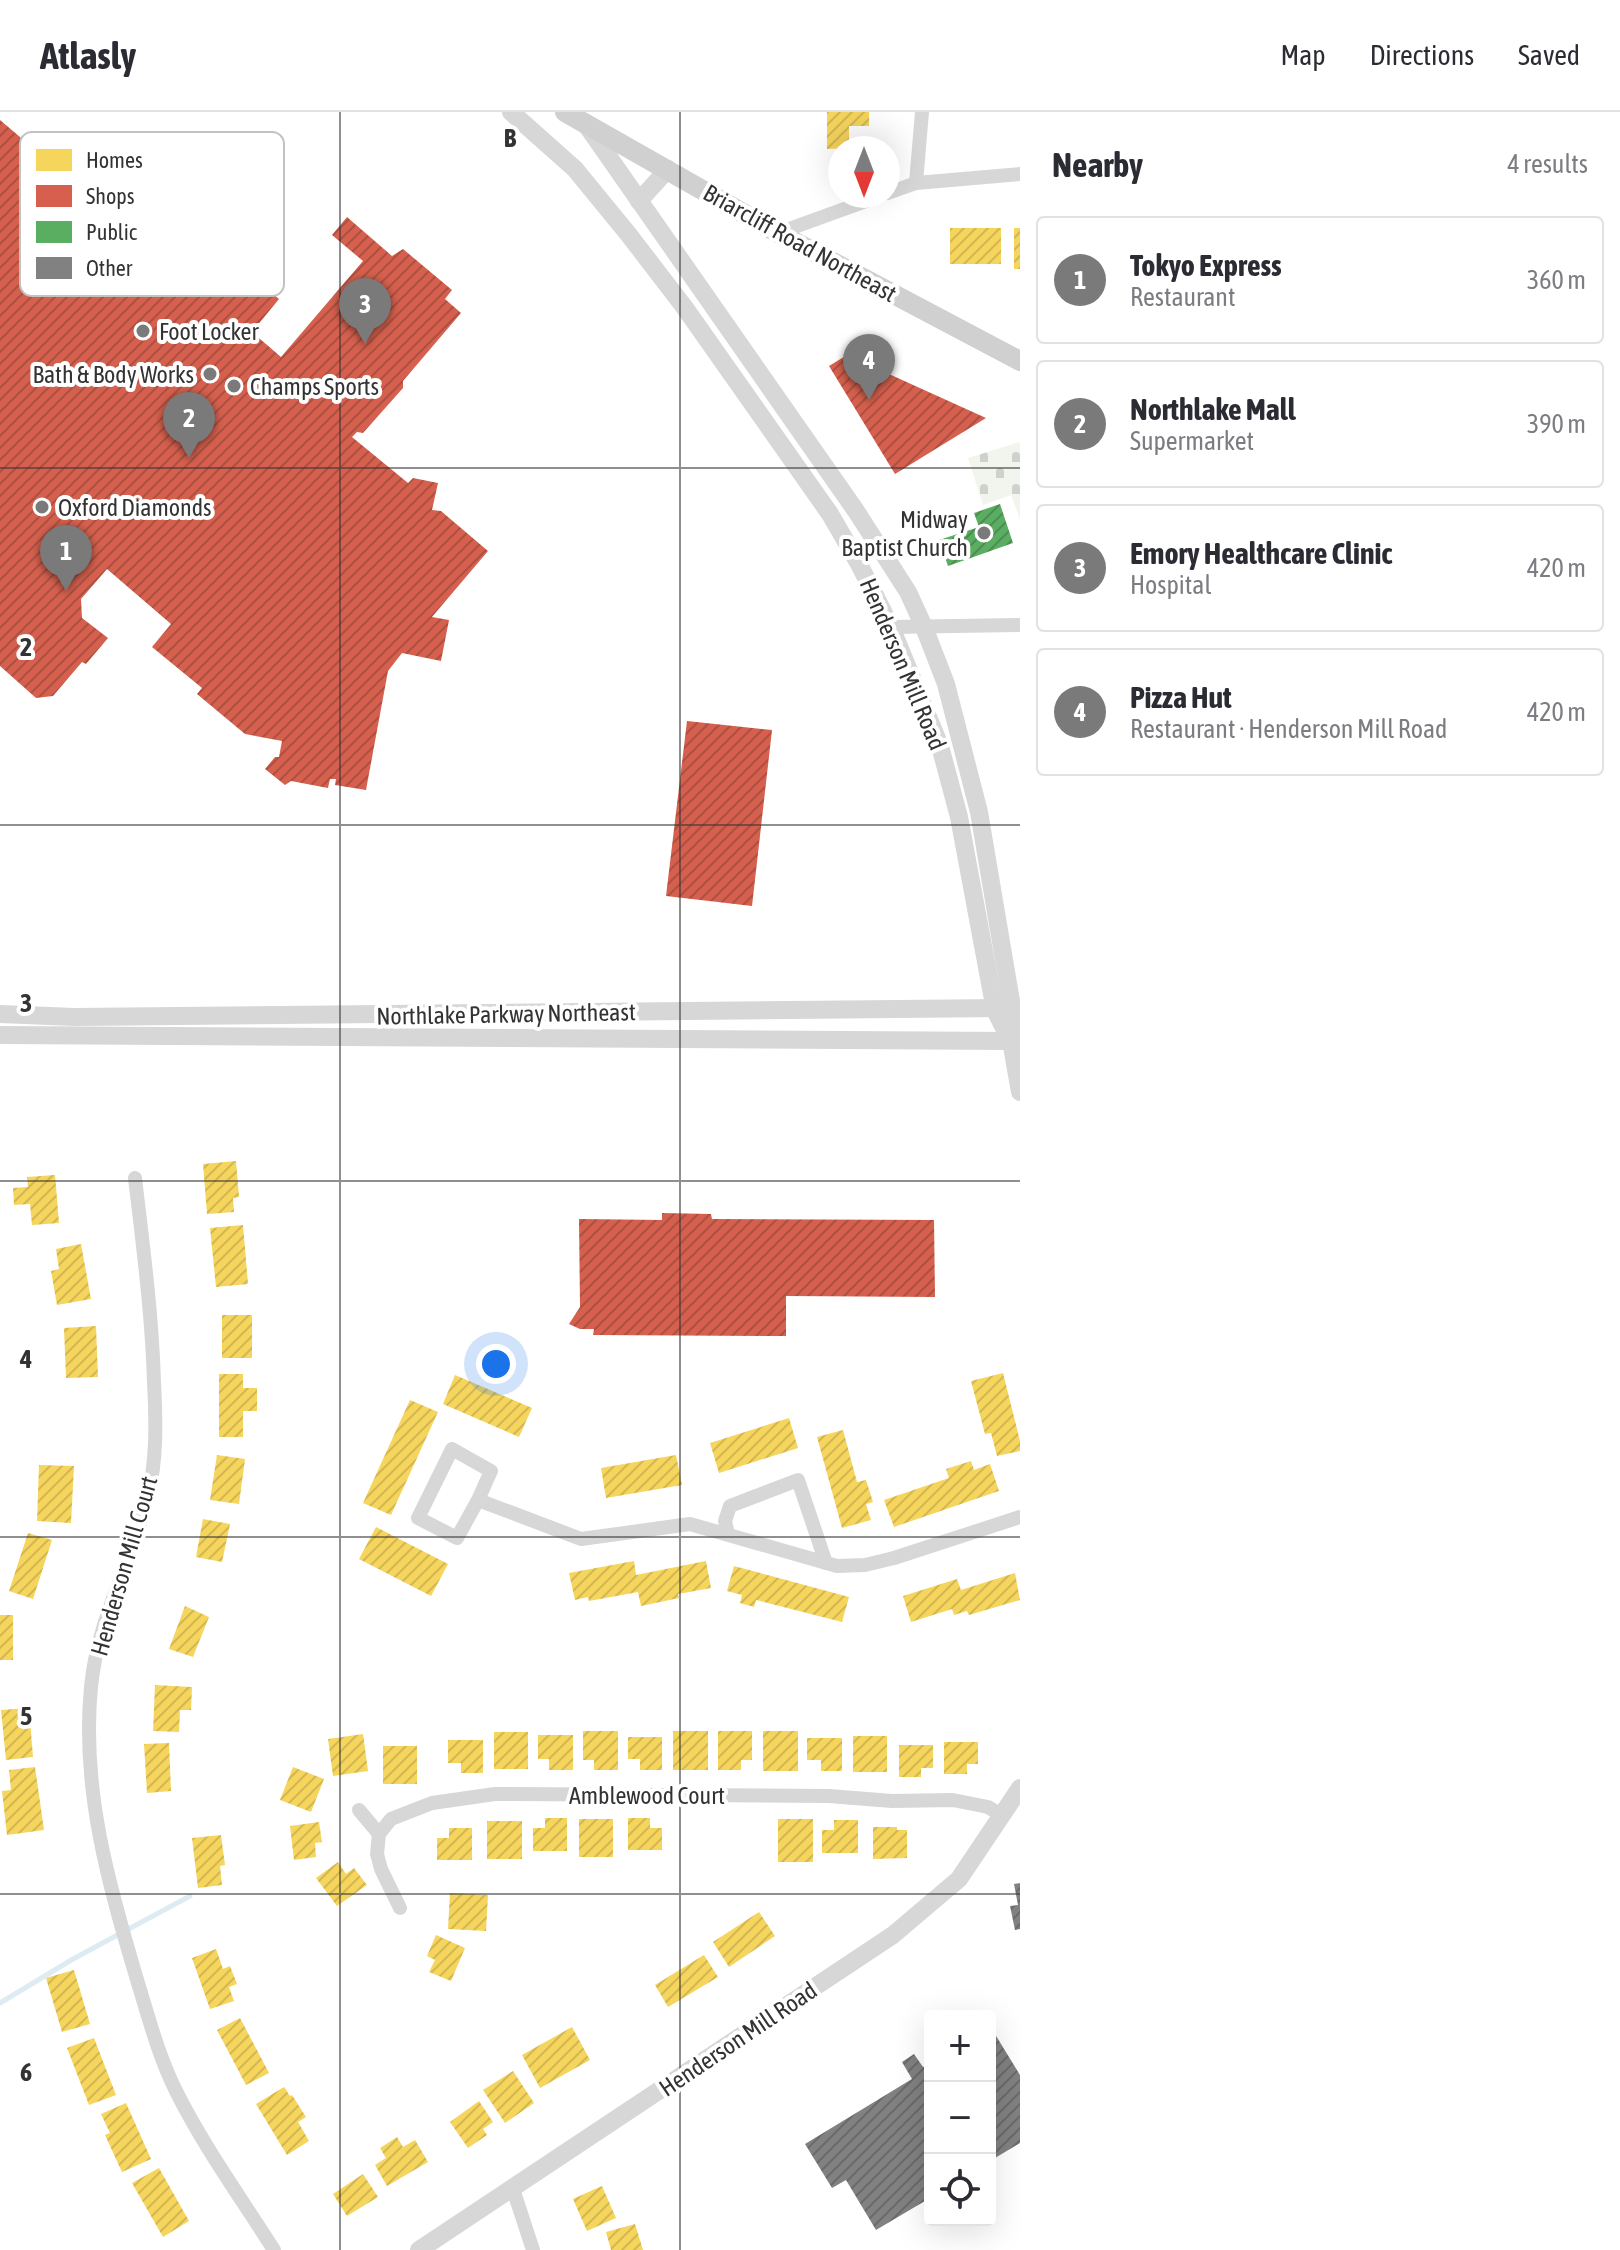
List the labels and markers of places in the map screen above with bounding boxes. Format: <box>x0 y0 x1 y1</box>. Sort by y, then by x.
pin: 3 <box>339 278 391 344</box>
place label: Foot Locker <box>159 318 259 345</box>
marker: Foot Locker <box>134 322 152 340</box>
pin: 4 <box>843 334 895 400</box>
place label: Bath & Body Works <box>33 361 194 388</box>
marker: Bath & Body Works <box>201 365 219 383</box>
place label: Champs Sports <box>250 373 379 400</box>
marker: Champs Sports <box>225 377 243 395</box>
pin: 2 <box>163 392 215 458</box>
place label: Oxford Diamonds <box>58 494 212 521</box>
marker: Oxford Diamonds <box>33 498 51 516</box>
place label: Midway Baptist Church <box>841 506 968 561</box>
marker: Midway Baptist Church <box>975 524 993 542</box>
pin: 1 <box>40 525 92 591</box>

